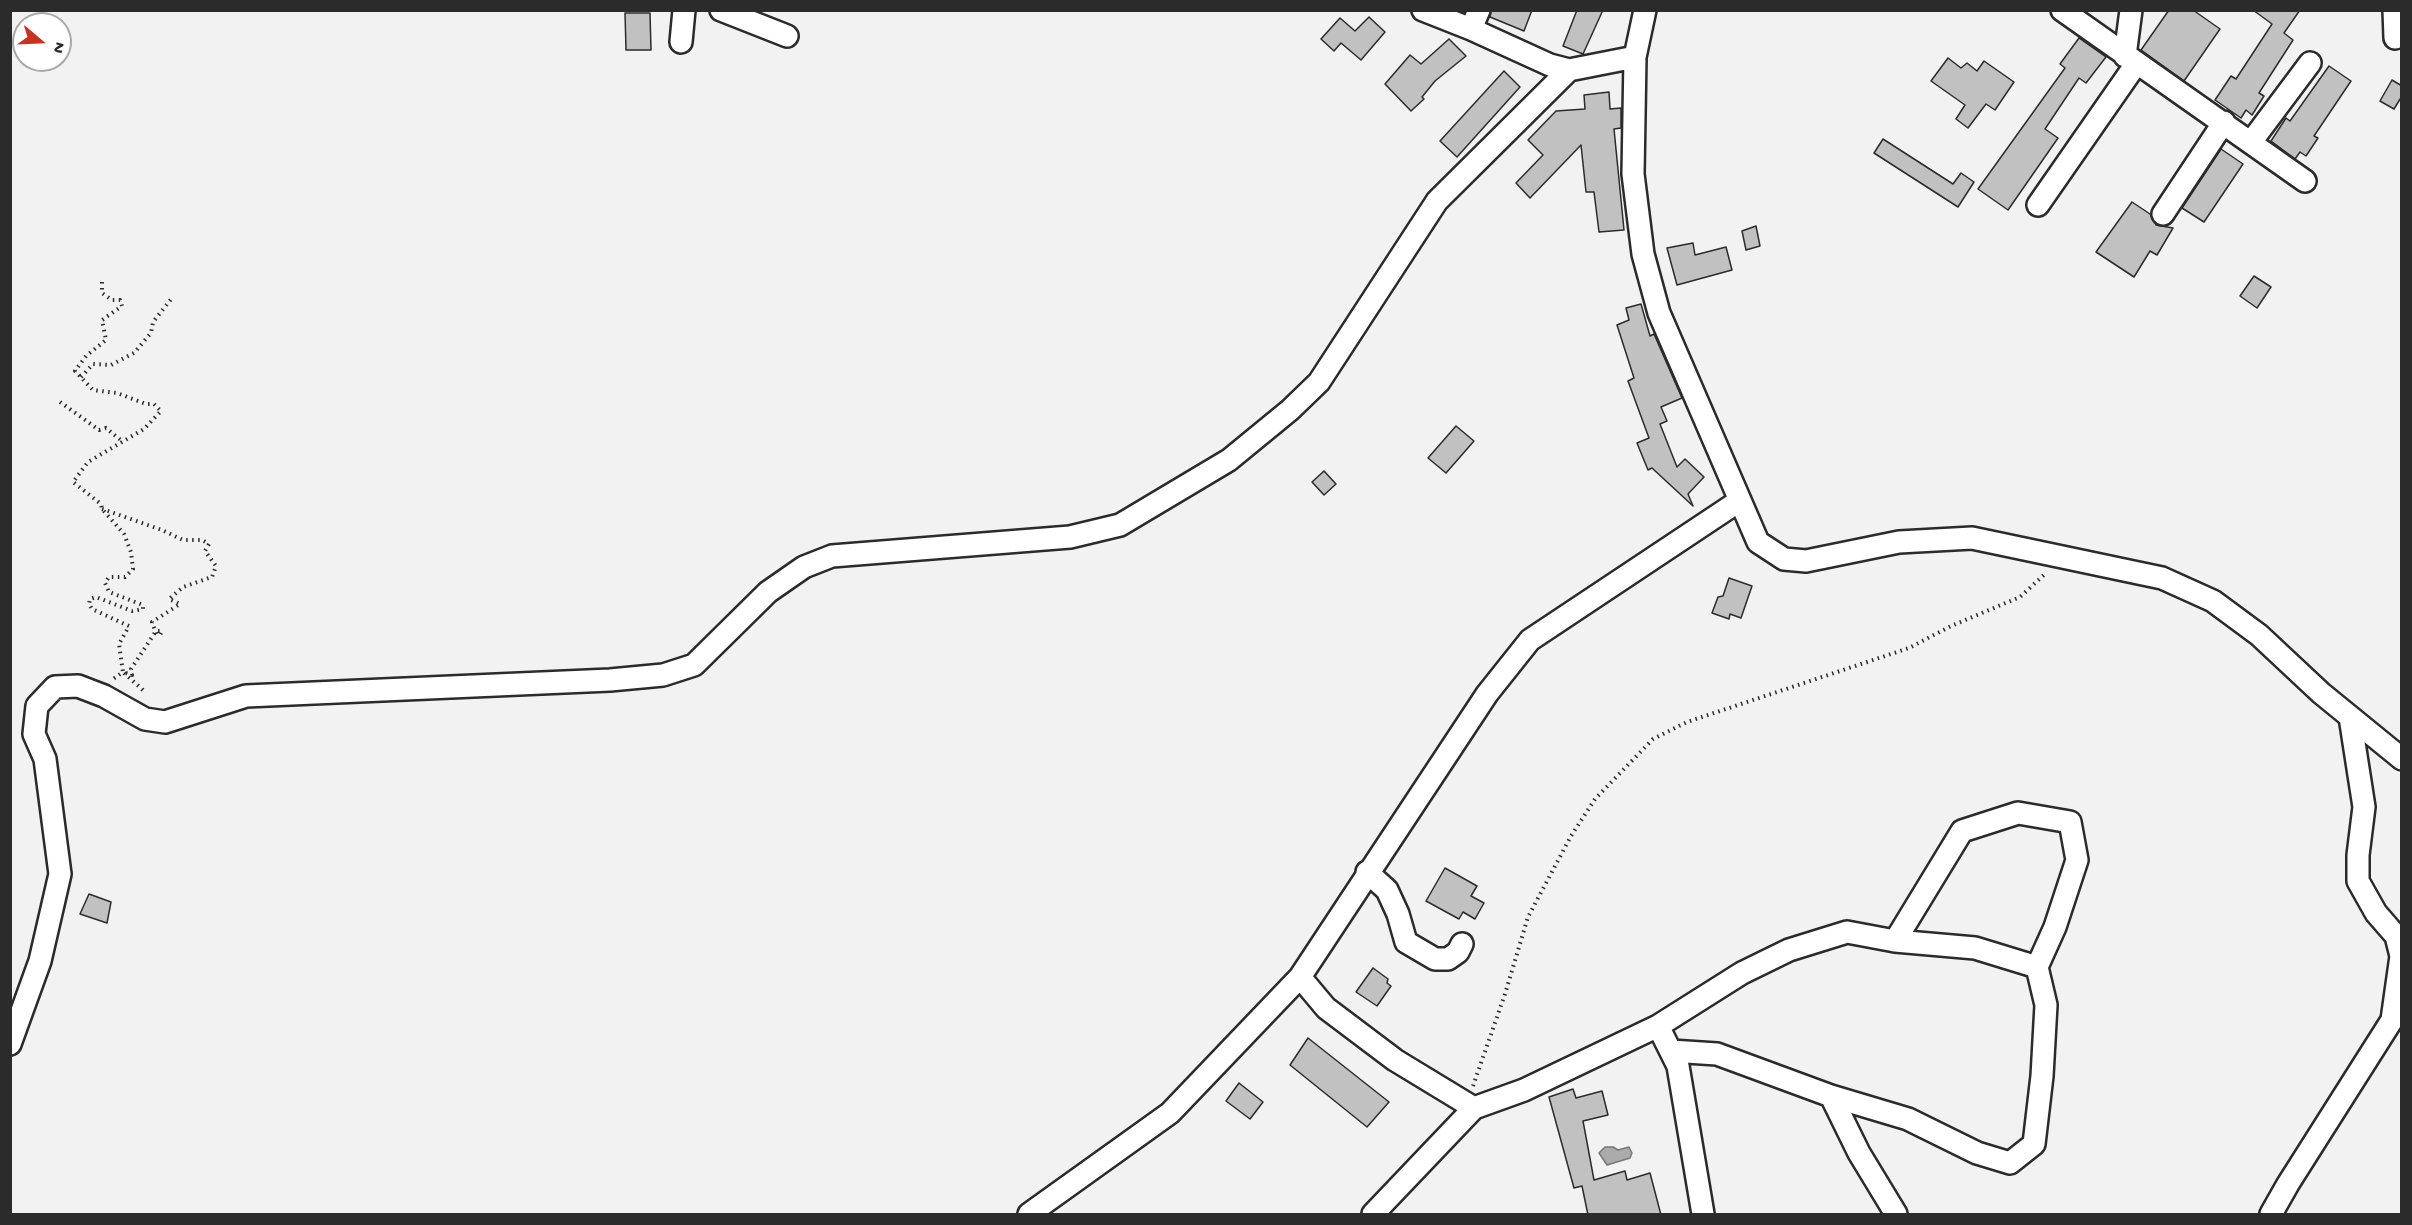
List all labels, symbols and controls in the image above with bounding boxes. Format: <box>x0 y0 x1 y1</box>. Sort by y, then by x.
north arrow <box>12 12 72 72</box>
text: N <box>47 39 68 55</box>

